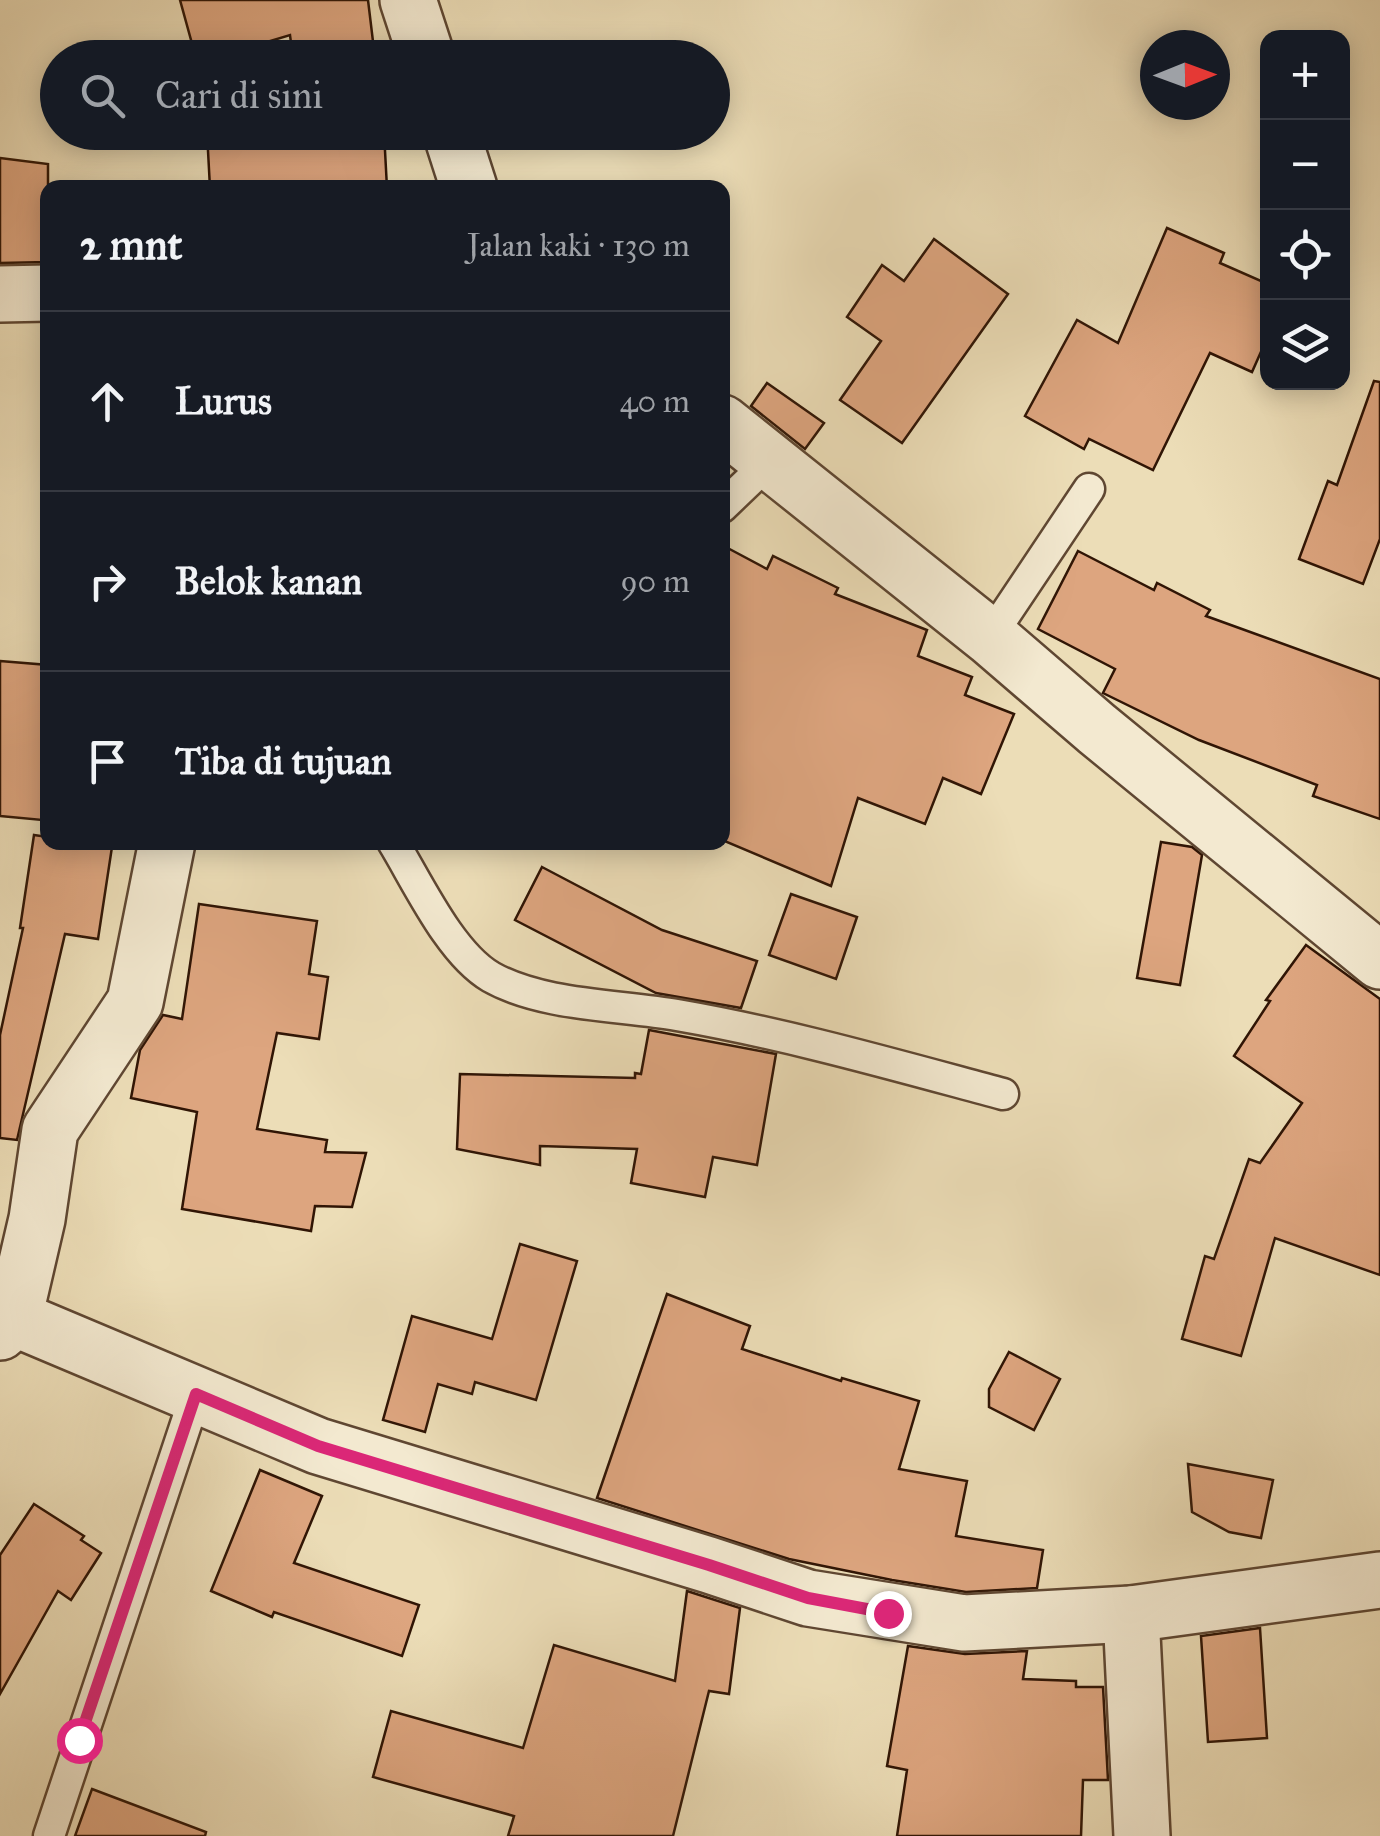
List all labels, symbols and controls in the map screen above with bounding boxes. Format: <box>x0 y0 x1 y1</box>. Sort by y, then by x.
north arrow <box>1140 30 1230 120</box>
map controls <box>1260 30 1350 390</box>
button: + <box>1260 30 1350 120</box>
search box <box>40 40 730 150</box>
icon: search <box>75 68 130 123</box>
text: Cari di sini <box>155 72 323 118</box>
button: − <box>1260 120 1350 210</box>
button: locate <box>1260 210 1350 300</box>
text: 2 mnt <box>80 219 182 271</box>
text: Jalan kaki · 130 m <box>467 226 690 265</box>
button: layers <box>1260 300 1350 390</box>
icon: ahead <box>80 374 135 429</box>
text: Lurus <box>175 378 272 424</box>
text: 40 m <box>620 382 690 421</box>
icon: right <box>80 554 135 609</box>
text: Belok kanan <box>175 558 362 604</box>
text: 90 m <box>620 562 690 601</box>
icon: arrive <box>80 734 135 789</box>
text: Tiba di tujuan <box>175 738 392 784</box>
route end <box>866 1591 912 1637</box>
route start <box>57 1718 103 1764</box>

